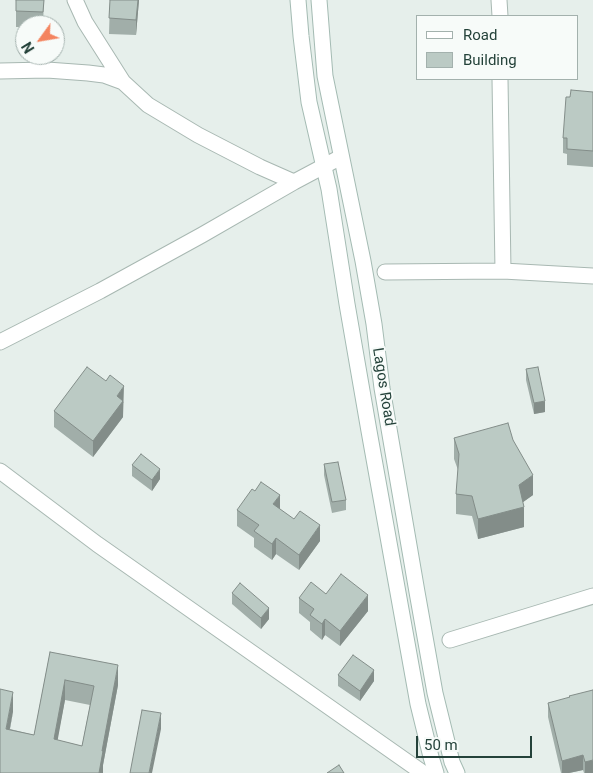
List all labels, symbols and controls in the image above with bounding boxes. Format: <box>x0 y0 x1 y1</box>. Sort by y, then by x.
north arrow <box>15 15 65 65</box>
legend <box>416 15 578 80</box>
text: Road <box>463 26 497 44</box>
text: N <box>19 39 38 56</box>
text: Building <box>463 51 517 69</box>
street label: Lagos Road <box>368 347 398 427</box>
scale bar <box>418 726 534 758</box>
text: 50 m <box>424 736 458 754</box>

